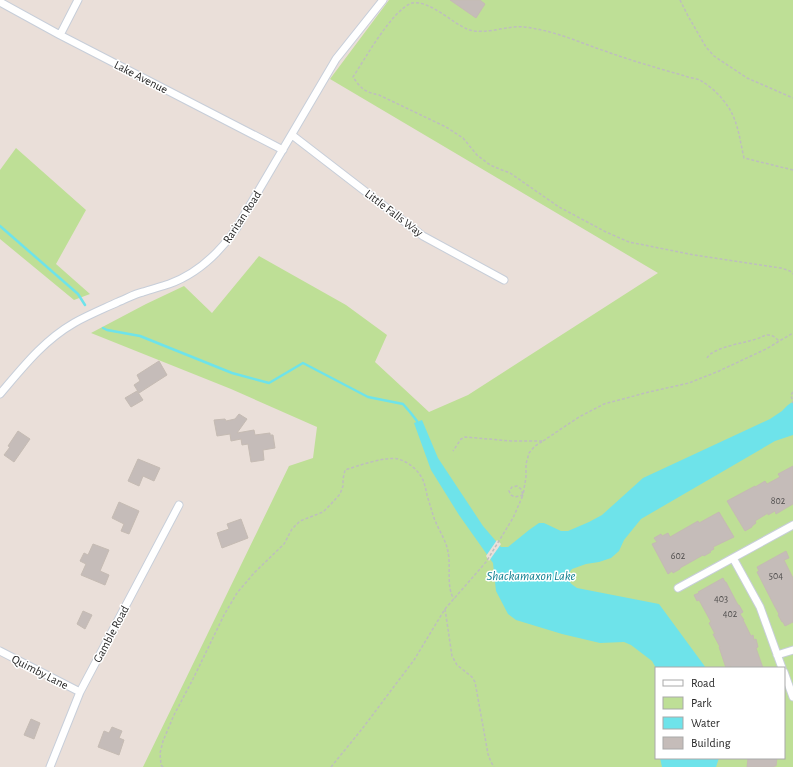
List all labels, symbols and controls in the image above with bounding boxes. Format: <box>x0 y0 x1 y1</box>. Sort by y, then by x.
street label: Lake Avenue <box>112 58 170 96</box>
street label: Little Falls Way <box>362 187 425 239</box>
street label: Raritan Road <box>221 189 263 245</box>
house number: 802 <box>771 496 786 506</box>
house number: 602 <box>671 551 686 561</box>
water label: Shackamaxon Lake <box>487 570 576 583</box>
house number: 504 <box>769 571 783 581</box>
house number: 403 <box>714 594 728 604</box>
street label: Gamble Road <box>91 604 131 664</box>
house number: 402 <box>723 609 738 619</box>
street label: Quimby Lane <box>9 653 70 692</box>
legend <box>655 667 785 759</box>
text: Road <box>691 677 715 689</box>
text: Park <box>691 697 712 709</box>
text: Water <box>691 717 720 729</box>
text: Building <box>691 737 731 749</box>

